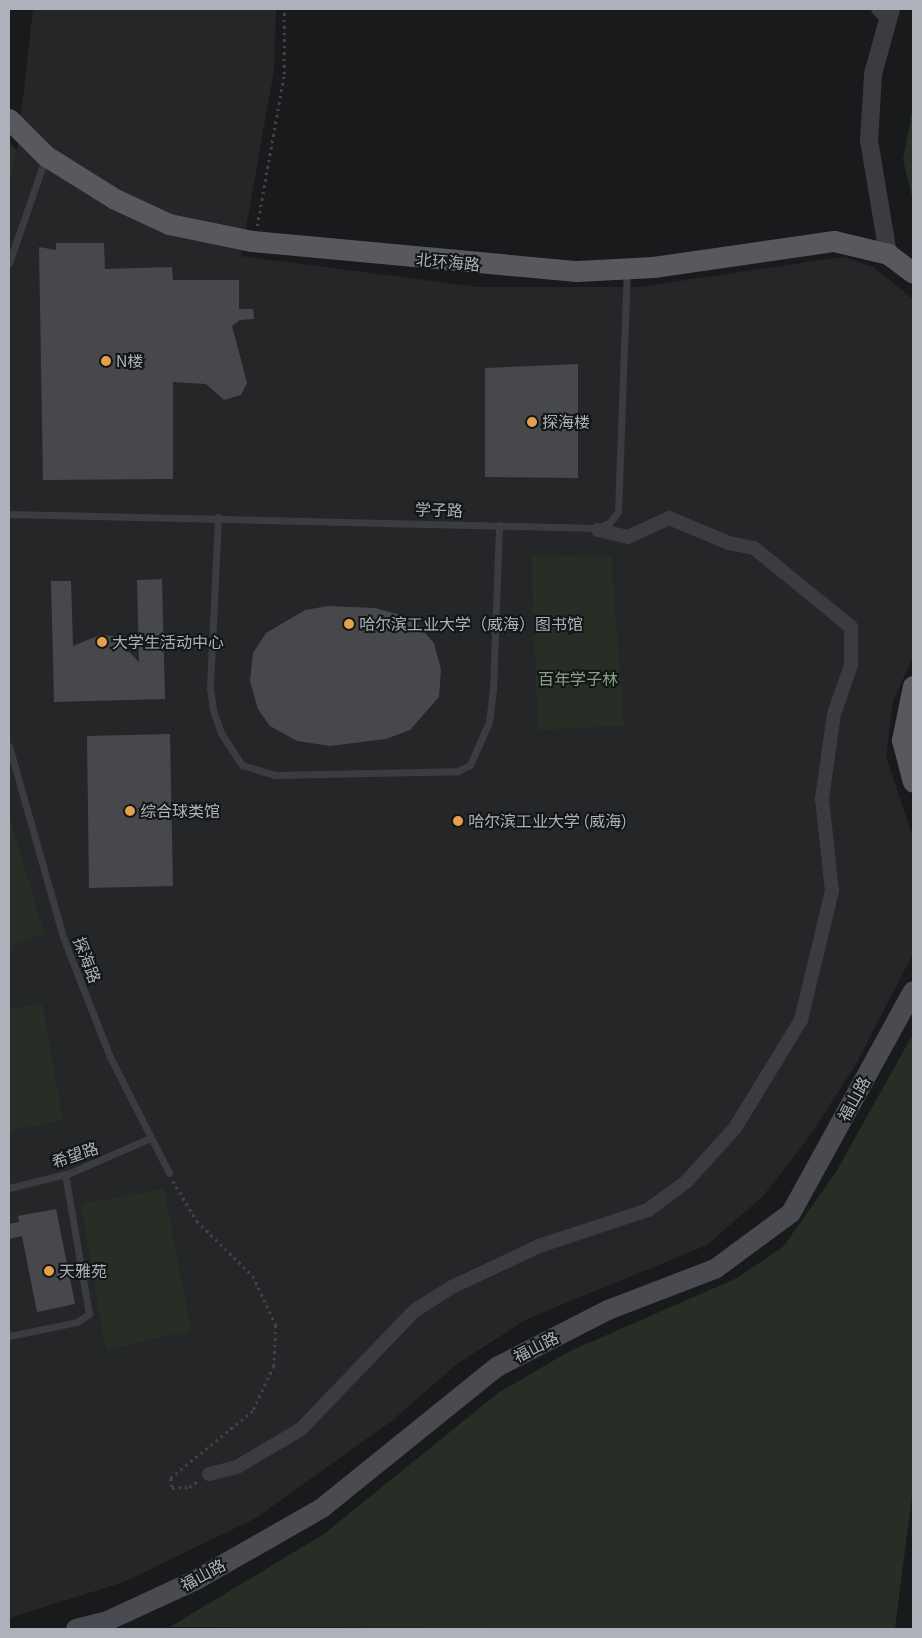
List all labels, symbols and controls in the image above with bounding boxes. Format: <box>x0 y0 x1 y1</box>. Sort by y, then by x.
street label: 北环海路 <box>415 250 481 274</box>
place label: N楼 <box>116 351 143 371</box>
marker: N楼 <box>100 355 112 367</box>
place label: 探海楼 <box>542 412 590 432</box>
marker: 探海楼 <box>526 416 538 428</box>
street label: 学子路 <box>415 500 463 520</box>
place label: 哈尔滨工业大学（威海）图书馆 <box>359 614 583 634</box>
marker: 哈尔滨工业大学（威海）图书馆 <box>343 618 355 630</box>
place label: 大学生活动中心 <box>112 632 224 652</box>
marker: 大学生活动中心 <box>96 636 108 648</box>
park label: 百年学子林 <box>538 669 618 689</box>
place label: 综合球类馆 <box>140 801 220 821</box>
marker: 综合球类馆 <box>124 805 136 817</box>
place label: 哈尔滨工业大学 (威海) <box>468 811 626 831</box>
marker: 哈尔滨工业大学 (威海) <box>452 815 464 827</box>
street label: 探海路 <box>69 934 105 986</box>
street label: 福山路 <box>834 1073 874 1125</box>
street label: 希望路 <box>49 1138 101 1172</box>
place label: 天雅苑 <box>59 1261 107 1281</box>
marker: 天雅苑 <box>43 1265 55 1277</box>
street label: 福山路 <box>510 1328 562 1366</box>
street label: 福山路 <box>177 1555 229 1595</box>

